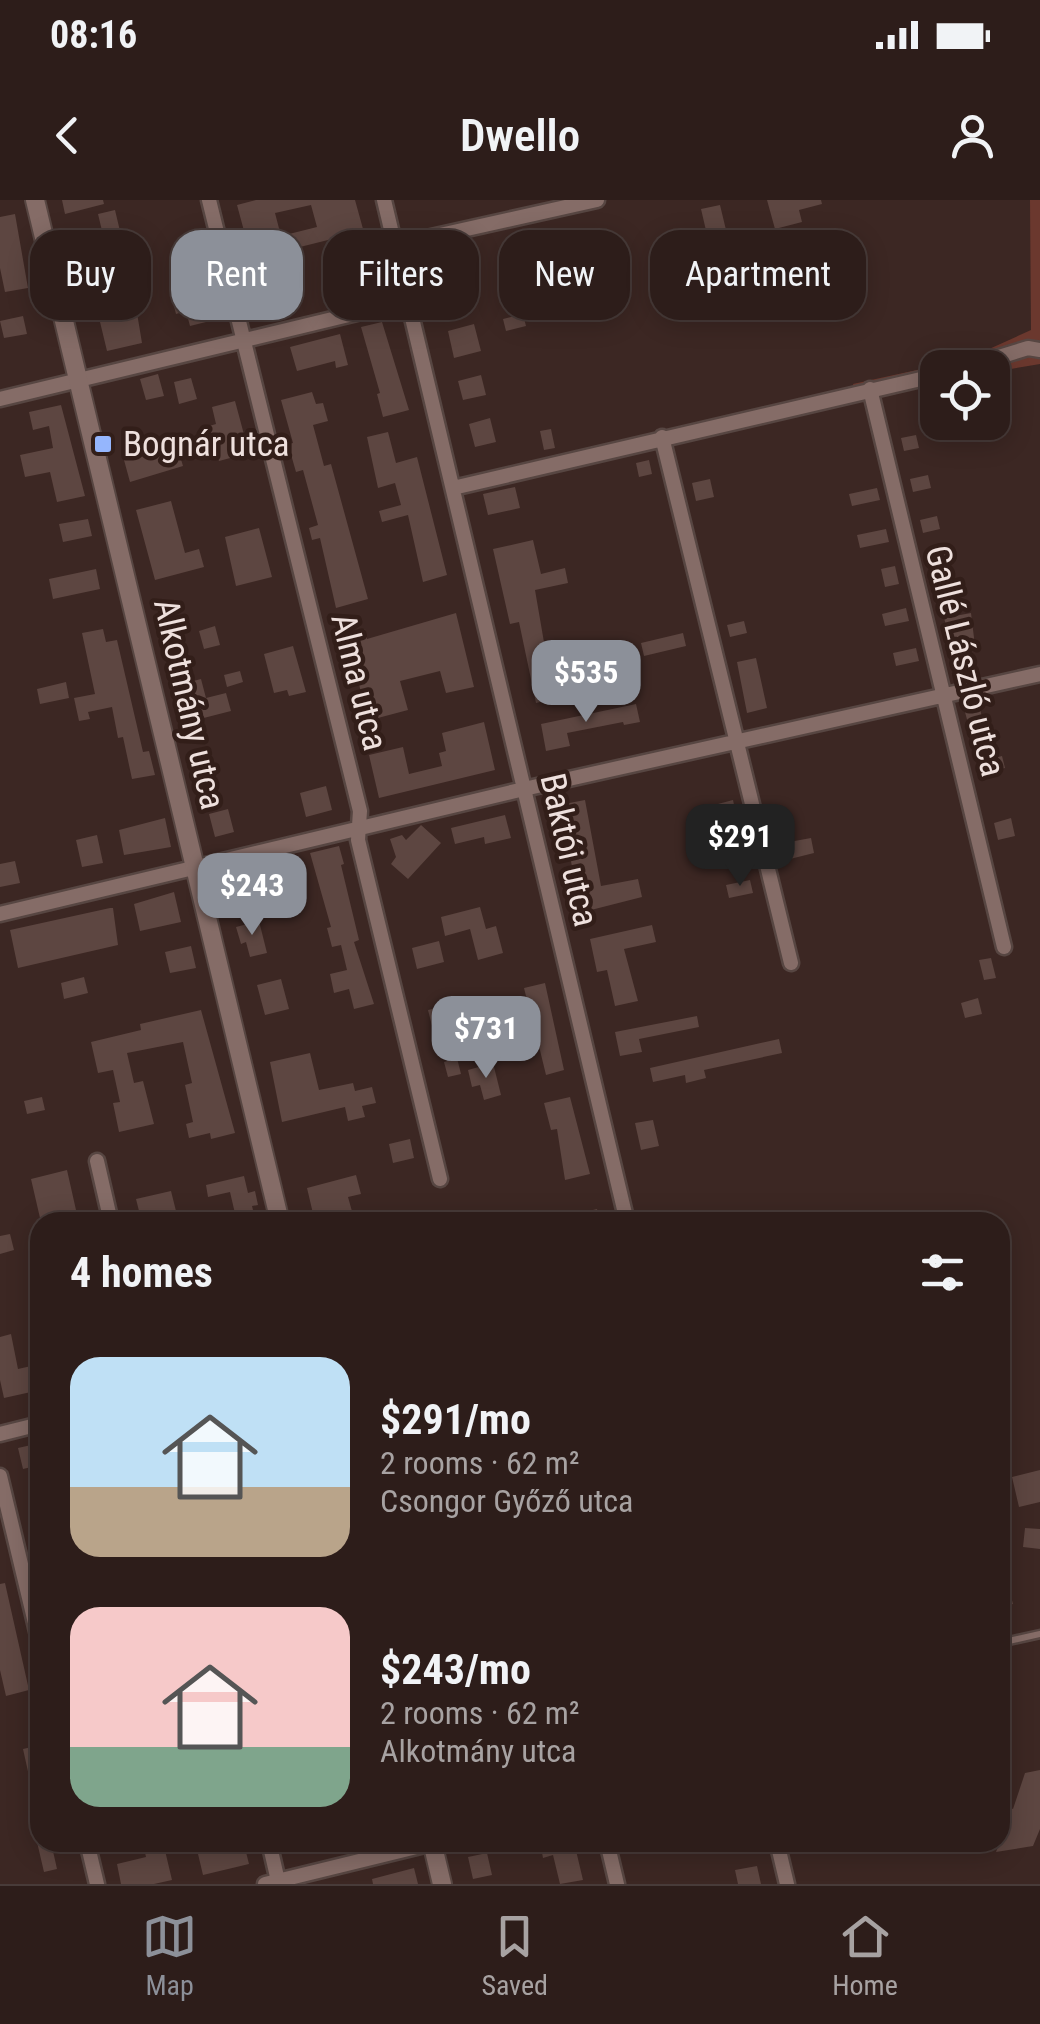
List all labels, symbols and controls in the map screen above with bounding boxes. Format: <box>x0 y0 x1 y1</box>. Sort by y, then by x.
text: 08:16 <box>50 13 137 57</box>
icon: back <box>40 108 95 163</box>
icon: person <box>945 108 1000 163</box>
text: Dwello <box>460 109 580 162</box>
chip: Buy <box>30 230 151 320</box>
chip: Rent <box>171 230 303 320</box>
chip: Filters <box>323 230 479 320</box>
chip: New <box>499 230 630 320</box>
chip: Apartment <box>650 230 866 320</box>
map controls <box>920 350 1010 440</box>
button: locate <box>920 350 1010 440</box>
place label: Bognár utca <box>123 424 290 465</box>
marker: Bognár utca <box>92 433 114 455</box>
street label: Gallé László utca <box>916 541 1014 781</box>
street label: Alkotmány utca <box>145 595 233 813</box>
street label: Alma utca <box>322 609 396 755</box>
pin: $535 <box>527 640 645 725</box>
text: $535 <box>554 653 618 691</box>
street label: Baktói utca <box>532 770 606 930</box>
pin: $291 <box>681 804 799 889</box>
text: $291 <box>708 817 772 855</box>
pin: $243 <box>193 853 311 938</box>
text: $243 <box>220 866 284 904</box>
pin: $731 <box>427 996 545 1081</box>
text: $731 <box>454 1009 518 1047</box>
icon: filters <box>915 1245 970 1300</box>
text: 4 homes <box>70 1248 213 1297</box>
text: $291/mo <box>380 1395 531 1444</box>
icon: home <box>150 1397 270 1517</box>
text: 2 rooms · 62 m² <box>380 1444 579 1482</box>
text: Csongor Győző utca <box>380 1482 633 1520</box>
text: $243/mo <box>380 1645 531 1694</box>
icon: home <box>150 1647 270 1767</box>
text: 2 rooms · 62 m² <box>380 1694 579 1732</box>
text: Alkotmány utca <box>380 1732 576 1770</box>
tab: Map <box>142 1909 197 2002</box>
tab: Saved <box>481 1909 548 2002</box>
tab: Home <box>832 1909 898 2002</box>

